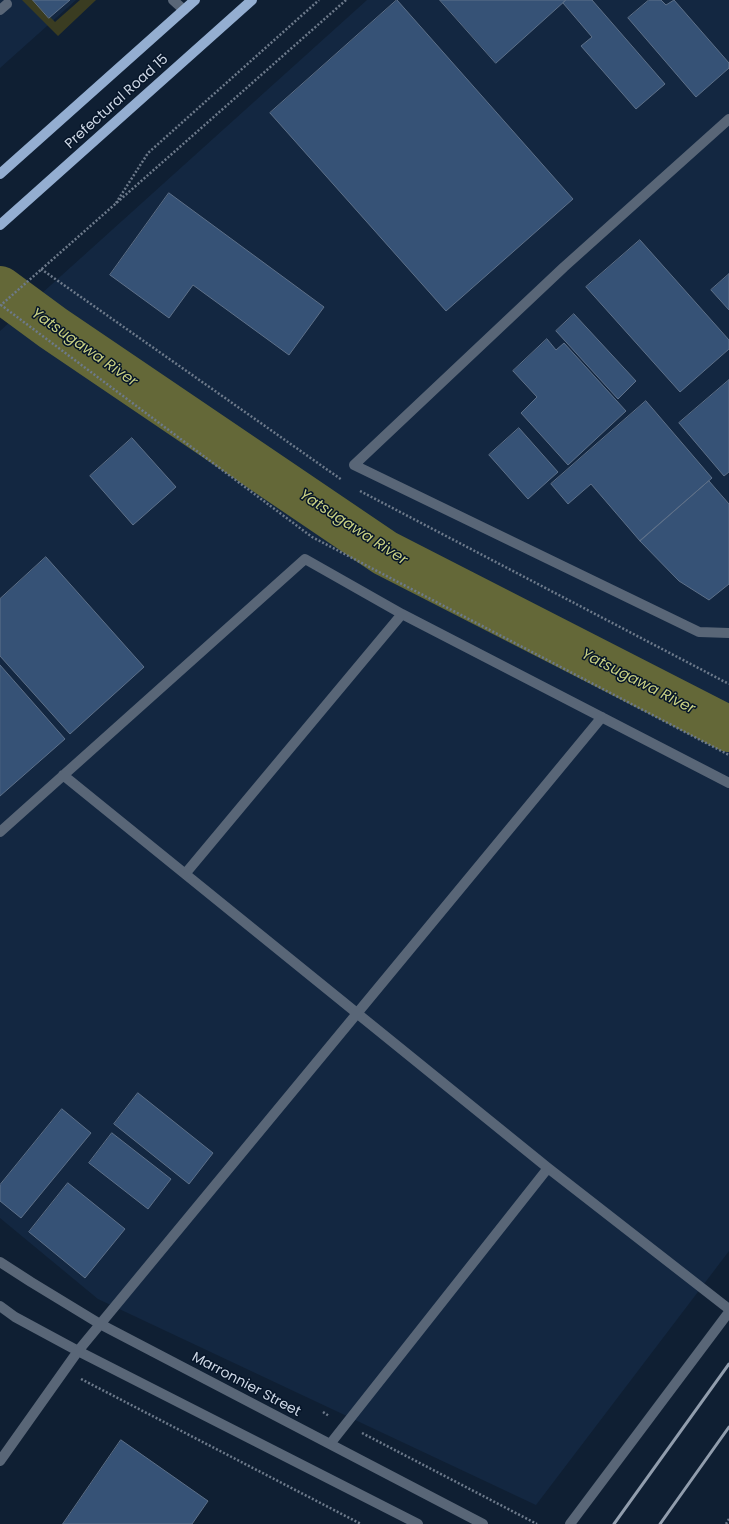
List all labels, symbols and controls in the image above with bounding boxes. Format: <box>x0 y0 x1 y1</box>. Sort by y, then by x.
street label: Prefectural Road 15 <box>62 51 172 153</box>
water label: Yatsugawa River <box>28 305 140 391</box>
water label: Yatsugawa River <box>296 486 410 570</box>
water label: Yatsugawa River <box>578 646 698 718</box>
street label: Marronnier Street <box>189 1349 303 1421</box>

